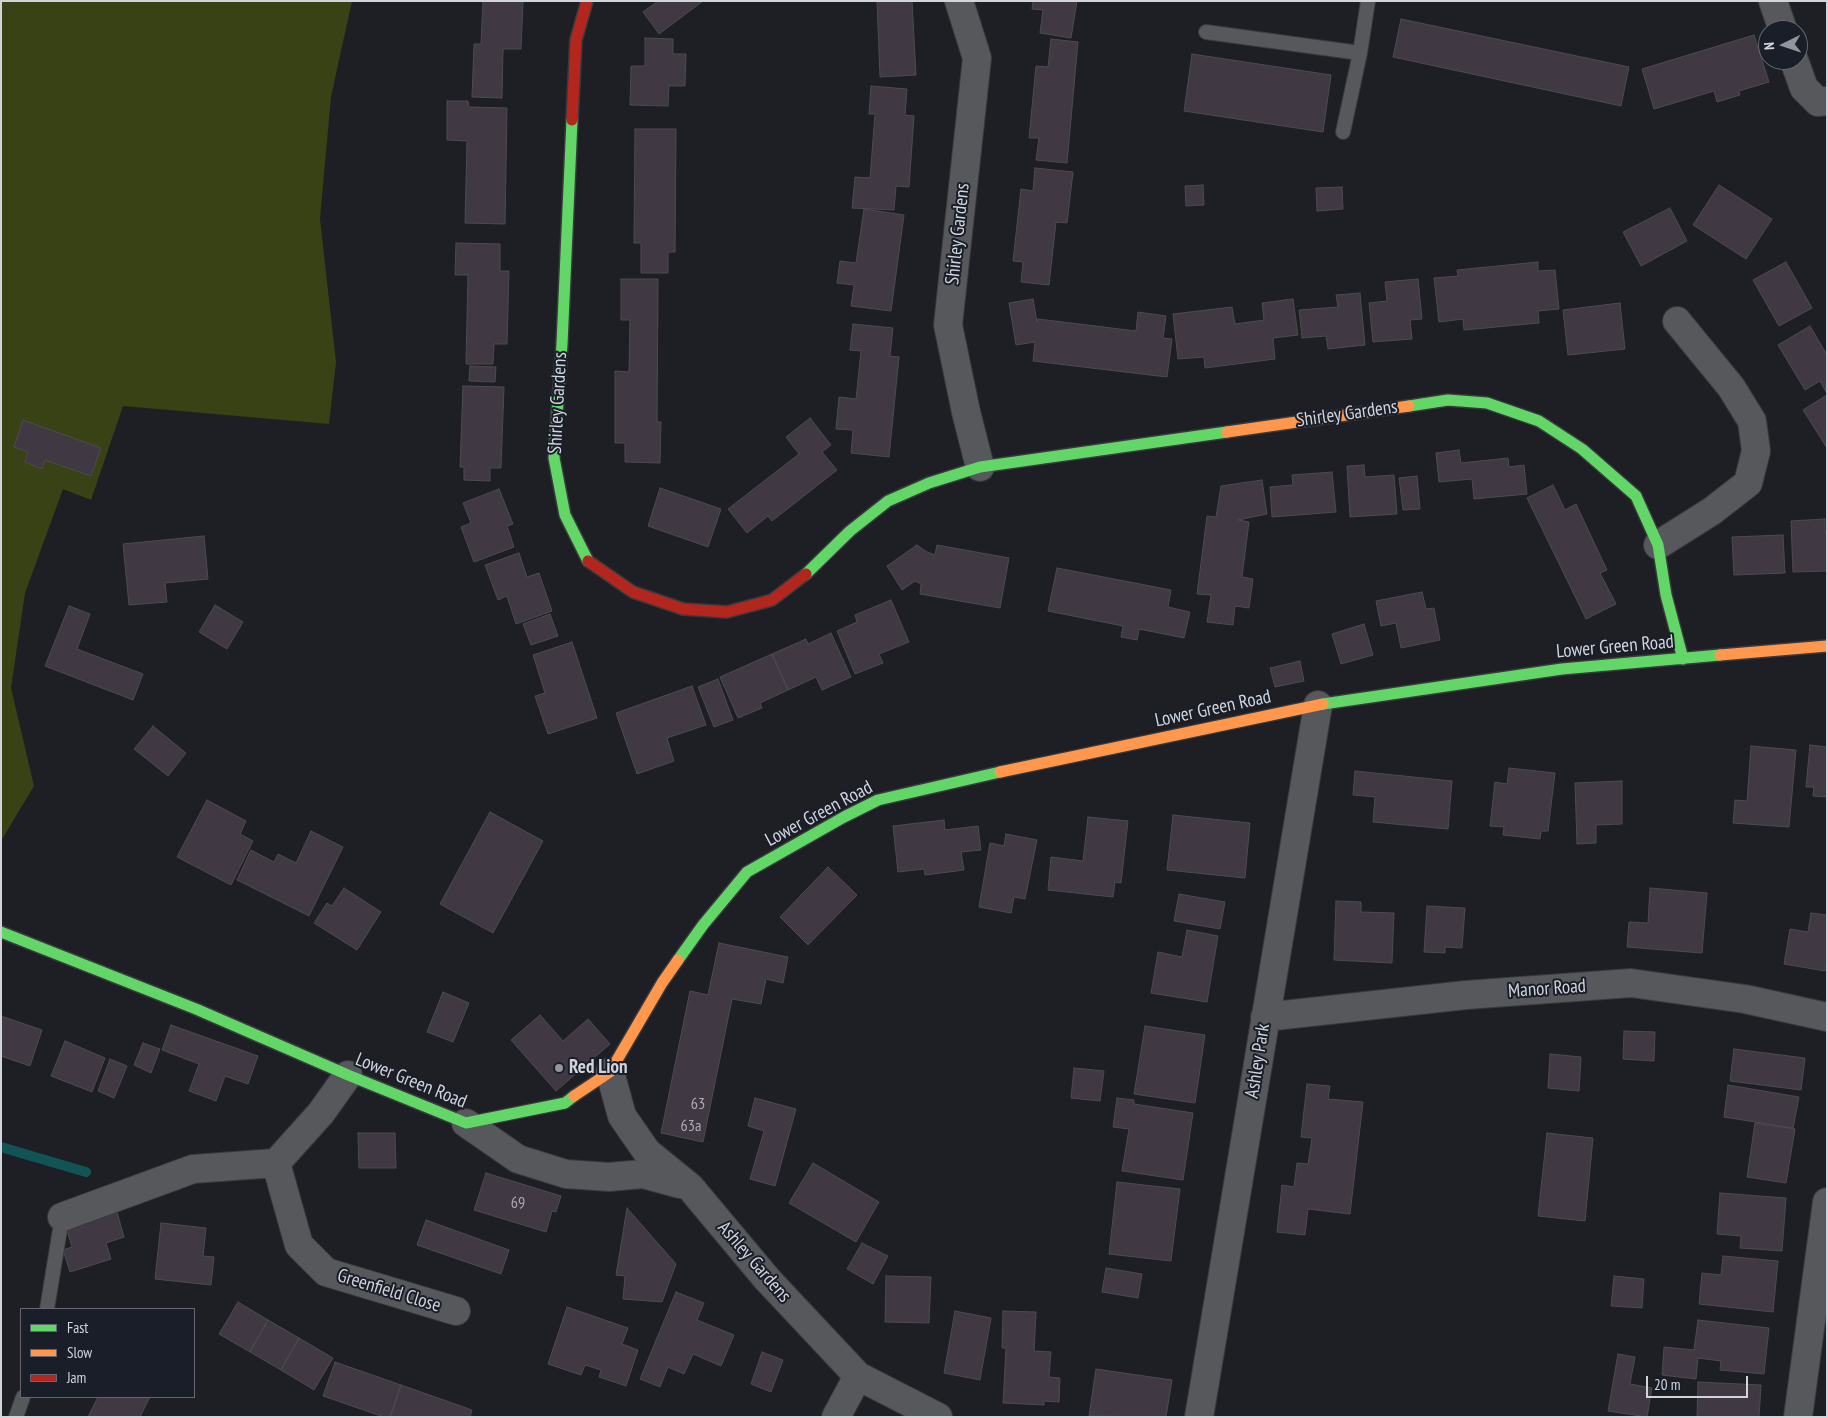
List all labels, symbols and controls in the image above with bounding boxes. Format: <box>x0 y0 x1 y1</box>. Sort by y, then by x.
north arrow <box>1758 20 1808 70</box>
text: N <box>1760 42 1778 50</box>
street label: Shirley Gardens <box>941 182 975 286</box>
street label: Shirley Gardens <box>544 352 572 454</box>
street label: Shirley Gardens <box>1295 396 1399 432</box>
street label: Lower Green Road <box>1555 630 1675 664</box>
street label: Lower Green Road <box>1153 686 1273 732</box>
street label: Lower Green Road <box>762 776 876 852</box>
street label: Manor Road <box>1507 975 1587 1003</box>
street label: Ashley Park <box>1241 1022 1275 1100</box>
street label: Lower Green Road <box>352 1048 470 1114</box>
place label: Red Lion <box>569 1057 628 1079</box>
marker: Red Lion <box>553 1062 565 1074</box>
house number: 63 <box>691 1094 705 1114</box>
house number: 63a <box>681 1116 701 1136</box>
house number: 69 <box>511 1193 525 1213</box>
street label: Ashley Gardens <box>713 1217 795 1307</box>
street label: Greenfield Close <box>335 1264 443 1318</box>
legend <box>20 1308 195 1398</box>
text: Fast <box>67 1318 88 1337</box>
text: Slow <box>67 1343 92 1362</box>
scale bar <box>1648 1366 1750 1398</box>
text: Jam <box>67 1368 86 1387</box>
text: 20 m <box>1654 1375 1680 1394</box>

